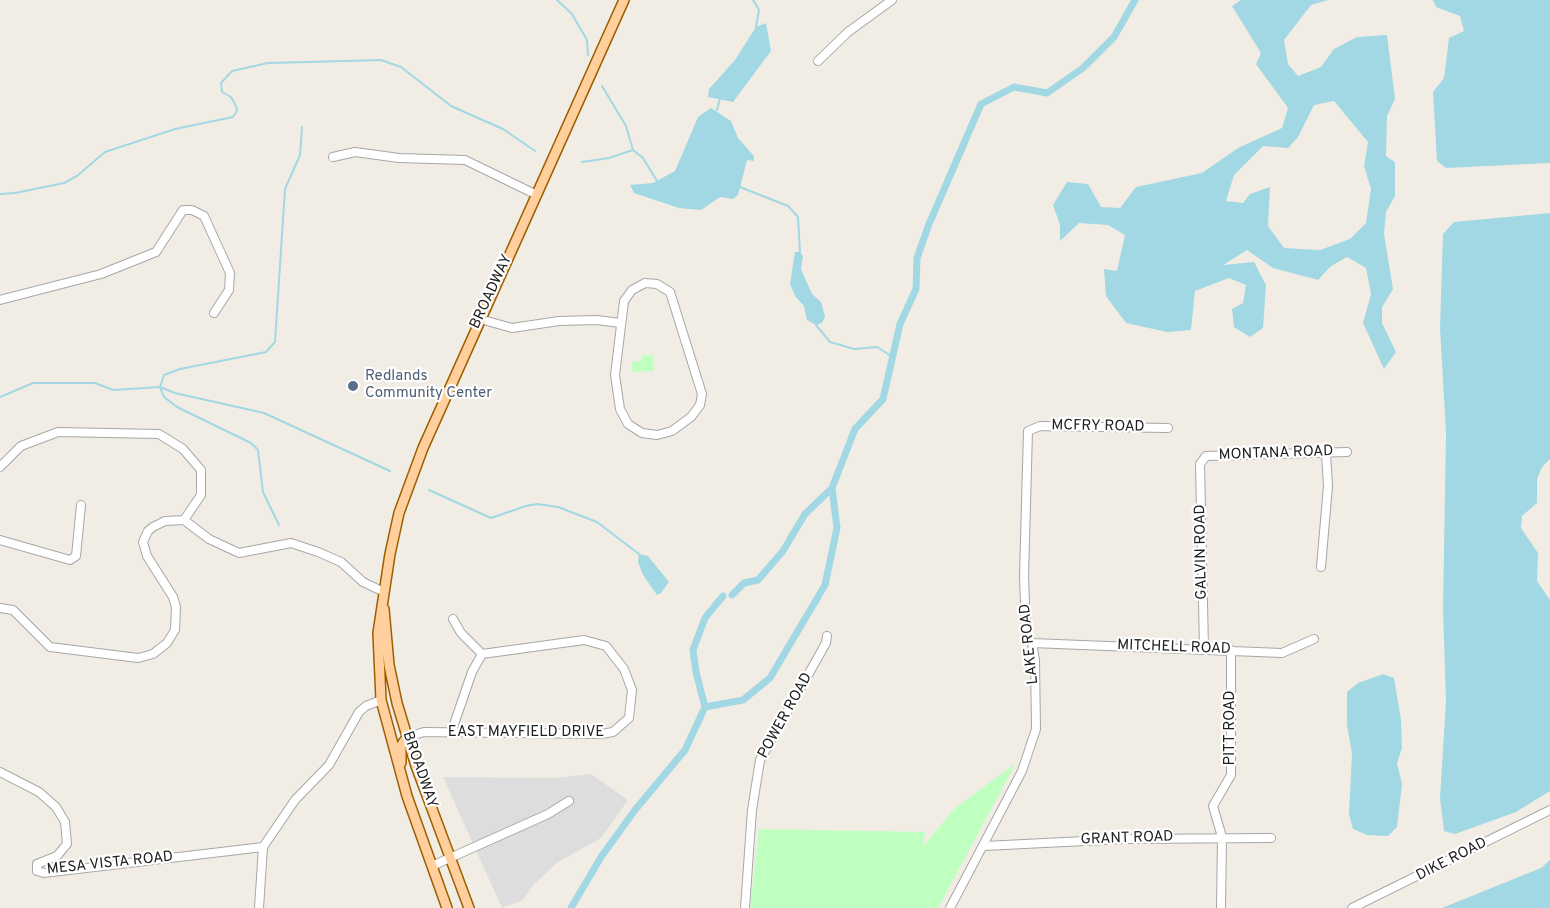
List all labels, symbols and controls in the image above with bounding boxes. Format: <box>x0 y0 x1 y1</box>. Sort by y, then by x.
street label: BROADWAY <box>467 252 517 332</box>
place label: Redlands Community Center <box>365 368 492 403</box>
marker: Redlands Community Center <box>346 379 360 393</box>
street label: MCFRY ROAD <box>1051 417 1145 437</box>
street label: MONTANA ROAD <box>1218 443 1334 465</box>
street label: GALVIN ROAD <box>1192 504 1212 600</box>
street label: LAKE ROAD <box>1017 603 1043 685</box>
street label: MITCHELL ROAD <box>1117 637 1231 659</box>
street label: POWER ROAD <box>755 670 817 762</box>
street label: PITT ROAD <box>1222 690 1240 766</box>
street label: EAST MAYFIELD DRIVE <box>448 724 604 742</box>
street label: BROADWAY <box>397 729 441 811</box>
street label: GRANT ROAD <box>1080 828 1174 850</box>
street label: DIKE ROAD <box>1414 834 1490 886</box>
street label: MESA VISTA ROAD <box>46 848 174 880</box>

